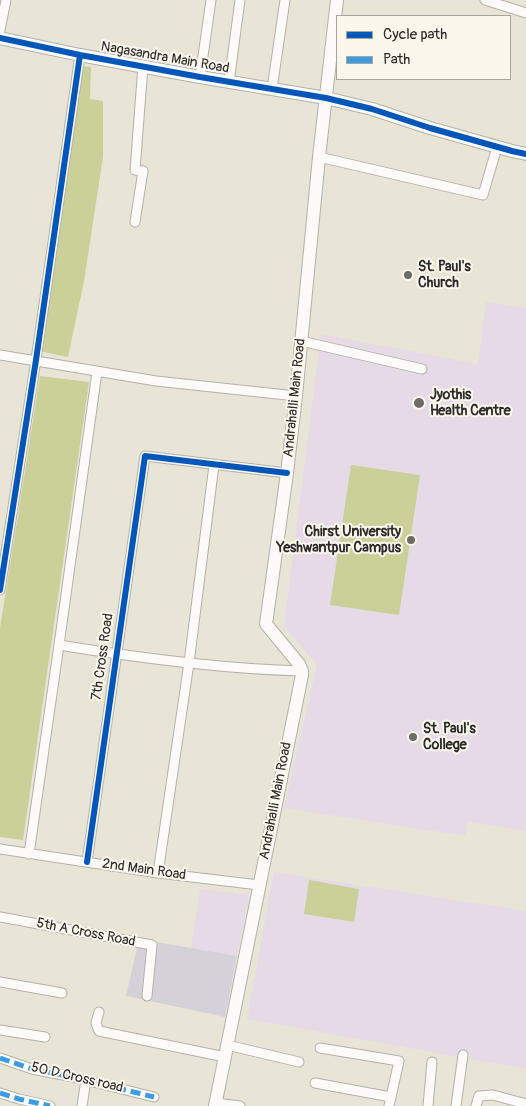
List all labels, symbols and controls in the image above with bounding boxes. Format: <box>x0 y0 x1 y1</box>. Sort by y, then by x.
legend <box>336 15 511 80</box>
text: Cycle path <box>383 25 447 44</box>
street label: Nagasandra Main Road <box>99 38 231 78</box>
text: Path <box>383 50 410 69</box>
place label: St. Paul's Church <box>418 259 471 292</box>
marker: St. Paul's Church <box>402 269 414 281</box>
street label: Andrahalli Main Road <box>280 338 310 458</box>
place label: Jyothis Health Centre <box>430 387 511 420</box>
marker: Jyothis Health Centre <box>412 396 426 410</box>
place label: Chirst University Yeshwantpur Campus <box>277 524 401 556</box>
marker: Chirst University Yeshwantpur Campus <box>405 534 417 546</box>
street label: 7th Cross Road <box>89 612 117 702</box>
place label: St. Paul's College <box>423 721 476 754</box>
marker: St. Paul's College <box>407 731 419 743</box>
street label: Andrahalli Main Road <box>256 741 296 861</box>
street label: 2nd Main Road <box>101 856 187 884</box>
street label: 5th A Cross Road <box>35 915 137 951</box>
street label: 50 D Cross road <box>29 1059 125 1097</box>

